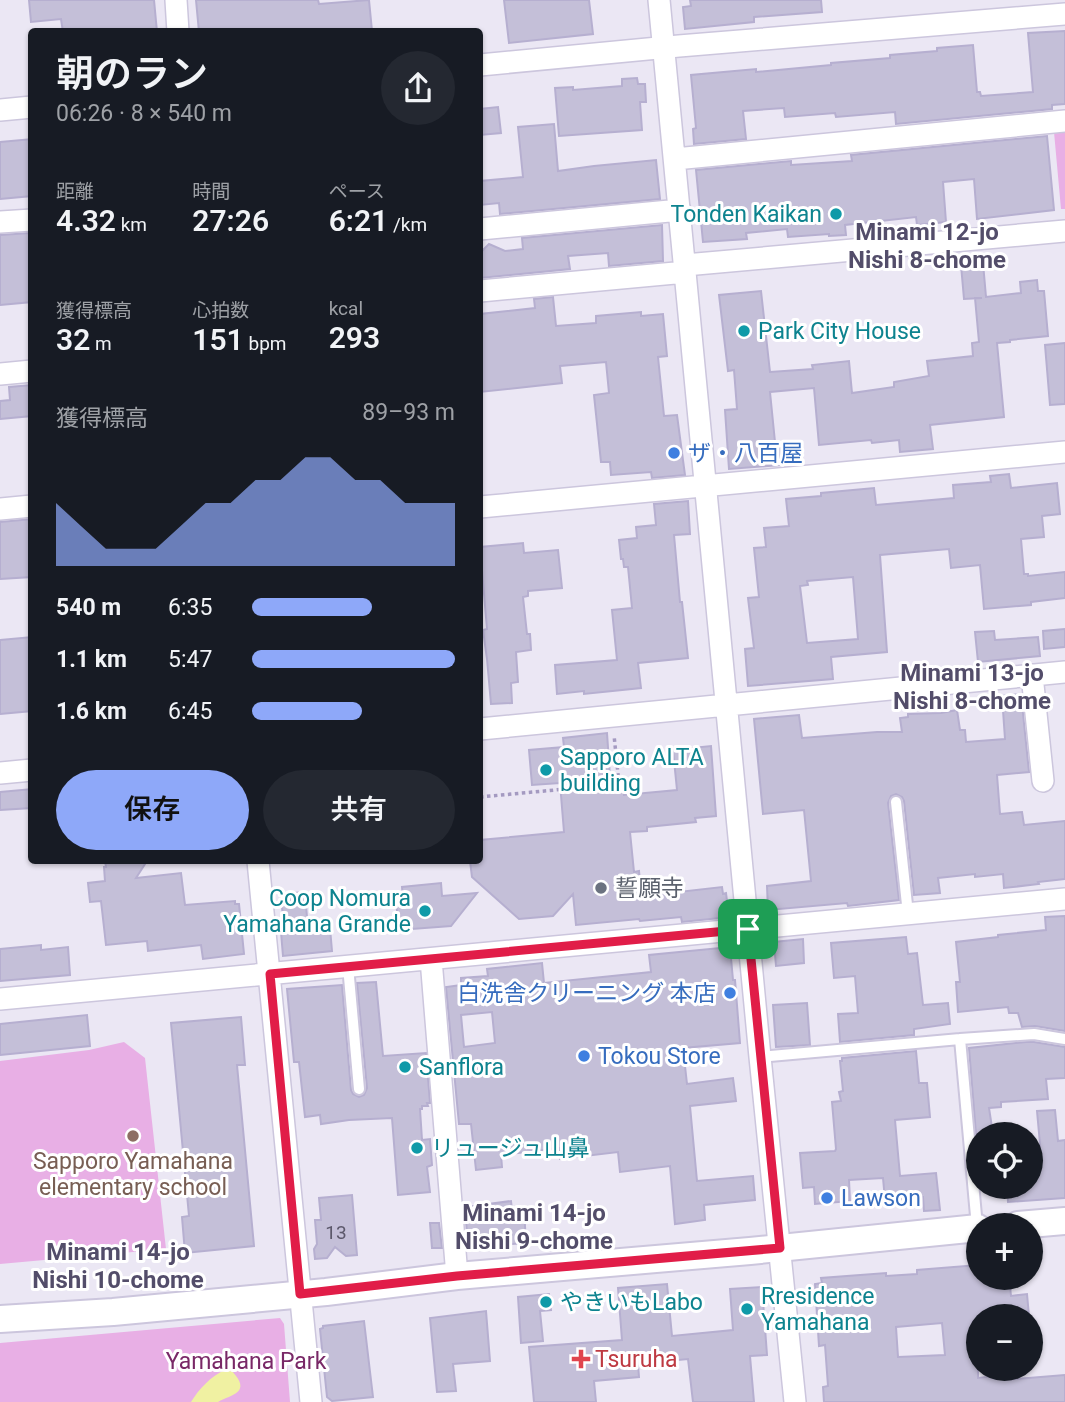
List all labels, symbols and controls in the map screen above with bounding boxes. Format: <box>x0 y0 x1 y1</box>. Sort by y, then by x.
button: share <box>381 51 455 125</box>
text: 朝のラン <box>56 52 208 96</box>
text: 06:26 · 8 × 540 m <box>56 100 232 127</box>
text: 距離 <box>56 180 94 203</box>
text: 時間 <box>192 180 230 203</box>
text: ペース <box>329 180 385 203</box>
place label: Tonden Kaikan <box>671 201 822 228</box>
text: 4.32 <box>56 203 116 238</box>
text: 27:26 <box>192 203 269 238</box>
text: 6:21 <box>329 203 388 238</box>
marker: Tonden Kaikan <box>828 206 844 222</box>
text: km <box>116 213 147 236</box>
text: /km <box>388 213 427 236</box>
district label: Minami 12-jo Nishi 8-chome <box>848 218 1006 274</box>
text: kcal <box>329 297 363 320</box>
text: 獲得標高 <box>56 299 132 322</box>
text: 心拍数 <box>192 299 249 322</box>
place label: Park City House <box>758 318 921 345</box>
text: 293 <box>329 320 380 355</box>
text: 32 <box>56 322 90 357</box>
text: 151 <box>192 322 244 357</box>
marker: Park City House <box>736 323 752 339</box>
text: m <box>90 332 112 355</box>
text: bpm <box>244 332 286 355</box>
text: 89–93 m <box>362 399 455 426</box>
text: 獲得標高 <box>56 405 148 432</box>
place label: ザ・八百屋 <box>688 440 803 467</box>
marker: ザ・八百屋 <box>666 445 682 461</box>
text: 540 m <box>56 594 121 621</box>
text: 6:35 <box>168 594 212 621</box>
text: 1.1 km <box>56 646 127 673</box>
text: 5:47 <box>168 646 212 673</box>
district label: Minami 13-jo Nishi 8-chome <box>893 659 1051 715</box>
text: 1.6 km <box>56 698 127 725</box>
text: 6:45 <box>168 698 212 725</box>
place label: Sapporo ALTA building <box>560 744 704 797</box>
marker: Sapporo ALTA building <box>538 762 554 778</box>
button: 保存 <box>56 770 249 850</box>
button: 共有 <box>263 770 455 850</box>
place label: 誓願寺 <box>615 875 684 902</box>
marker: 誓願寺 <box>593 880 609 896</box>
place label: Coop Nomura Yamahana Grande <box>223 885 411 938</box>
pin <box>718 899 778 959</box>
marker: Coop Nomura Yamahana Grande <box>417 903 433 919</box>
icon: arrive <box>729 910 767 948</box>
place label: 白洗舎クリーニング 本店 <box>457 980 716 1007</box>
marker: 白洗舎クリーニング 本店 <box>722 985 738 1001</box>
place label: Tokou Store <box>598 1043 721 1070</box>
marker: Tokou Store <box>576 1048 592 1064</box>
place label: Sanflora <box>419 1054 504 1081</box>
marker: Sanflora <box>397 1059 413 1075</box>
map controls <box>966 1122 1043 1381</box>
button: locate <box>966 1122 1043 1199</box>
marker: Sapporo Yamahana elementary school <box>125 1128 141 1144</box>
place label: リュージュ山鼻 <box>431 1135 590 1162</box>
marker: リュージュ山鼻 <box>409 1140 425 1156</box>
place label: Sapporo Yamahana elementary school <box>33 1148 233 1201</box>
place label: Lawson <box>841 1185 921 1212</box>
marker: Lawson <box>819 1190 835 1206</box>
district label: Minami 14-jo Nishi 9-chome <box>455 1199 613 1255</box>
button: + <box>966 1213 1043 1290</box>
house number: 13 <box>325 1221 347 1244</box>
district label: Minami 14-jo Nishi 10-chome <box>32 1238 204 1294</box>
place label: Rresidence Yamahana <box>761 1283 875 1336</box>
place label: やきいもLabo <box>560 1289 703 1316</box>
marker: やきいもLabo <box>538 1294 554 1310</box>
marker: Rresidence Yamahana <box>739 1301 755 1317</box>
button: − <box>966 1304 1043 1381</box>
place label: Tsuruha <box>595 1346 678 1373</box>
park label: Yamahana Park <box>166 1348 327 1375</box>
marker: Tsuruha <box>573 1351 589 1367</box>

